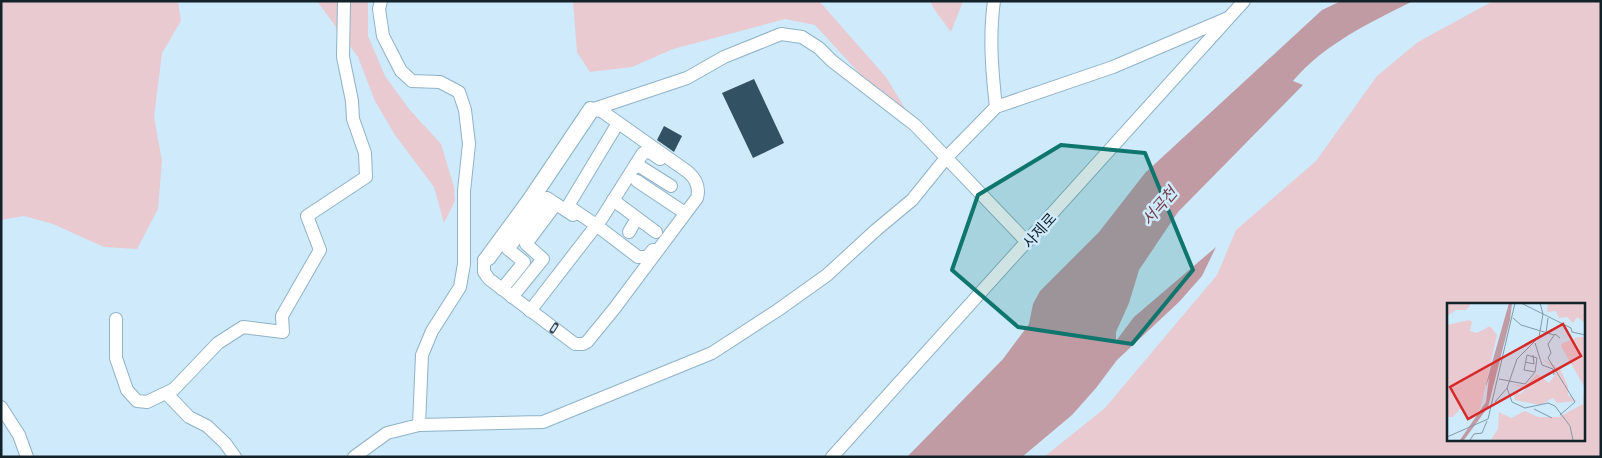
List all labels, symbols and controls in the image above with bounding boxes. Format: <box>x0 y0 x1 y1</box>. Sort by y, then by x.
water label: 서곡천 <box>1136 180 1183 230</box>
street label: 사제로 <box>1018 208 1060 252</box>
inset map <box>1447 303 1584 440</box>

